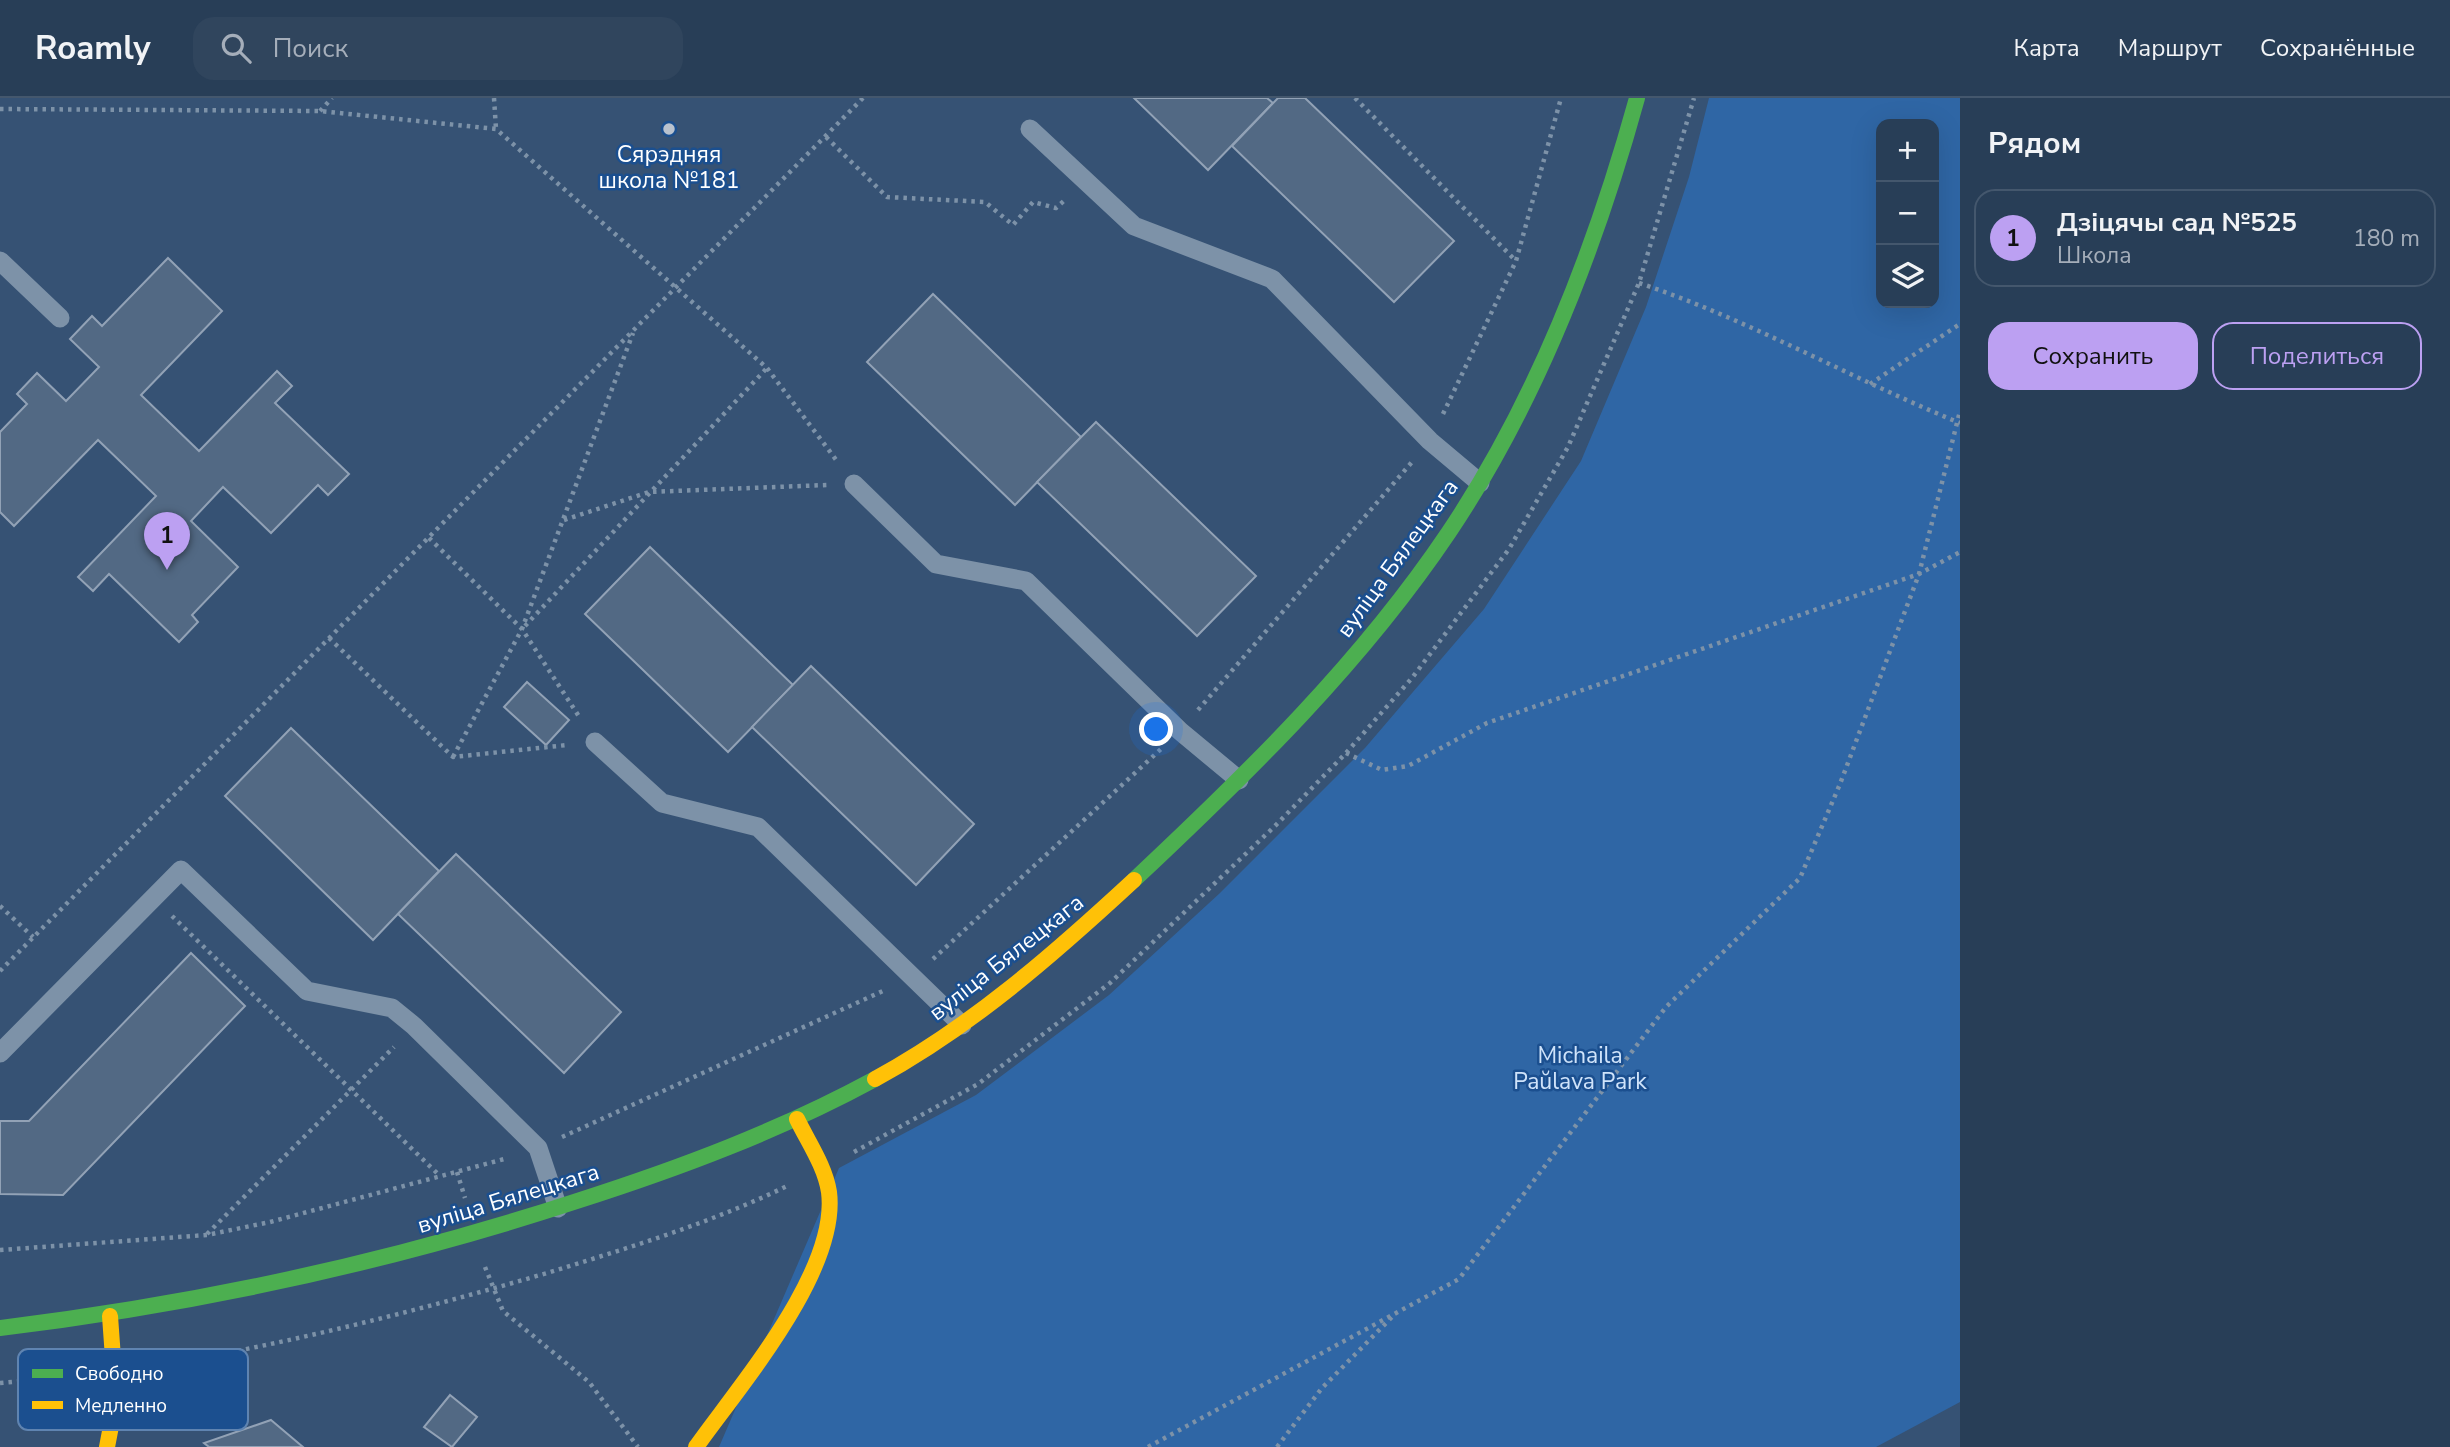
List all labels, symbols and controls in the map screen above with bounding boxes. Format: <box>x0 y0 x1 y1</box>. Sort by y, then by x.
search box <box>193 17 683 80</box>
text: Roamly <box>35 26 151 71</box>
icon: search <box>217 29 255 67</box>
text: Поиск <box>273 31 348 66</box>
text: Карта <box>2014 32 2080 64</box>
text: Маршрут <box>2118 32 2222 64</box>
text: Сохранённые <box>2260 32 2415 64</box>
map controls <box>1876 119 1939 308</box>
button: + <box>1876 119 1939 182</box>
marker: Сярэдняя школа №181 <box>661 121 677 137</box>
text: Рядом <box>1988 123 2081 164</box>
place label: Сярэдняя школа №181 <box>599 139 740 196</box>
button: − <box>1876 182 1939 245</box>
text: Дзіцячы сад №525 <box>2057 205 2297 240</box>
text: 1 <box>2006 223 2020 254</box>
text: 180 m <box>2353 223 2420 254</box>
text: Школа <box>2057 240 2132 271</box>
button: layers <box>1876 245 1939 308</box>
button: Сохранить <box>1988 322 2198 390</box>
button: Поделиться <box>2212 322 2422 390</box>
street label: вуліца Бялецкага <box>1329 473 1465 644</box>
pin: 1 <box>144 512 190 570</box>
your location <box>1139 712 1173 746</box>
street label: вуліца Бялецкага <box>922 887 1090 1028</box>
park label: Michaila Paŭlava Park <box>1513 1040 1647 1097</box>
street label: вуліца Бялецкага <box>413 1156 603 1241</box>
legend <box>18 1349 248 1430</box>
text: Свободно <box>75 1361 164 1387</box>
text: Медленно <box>75 1393 167 1419</box>

